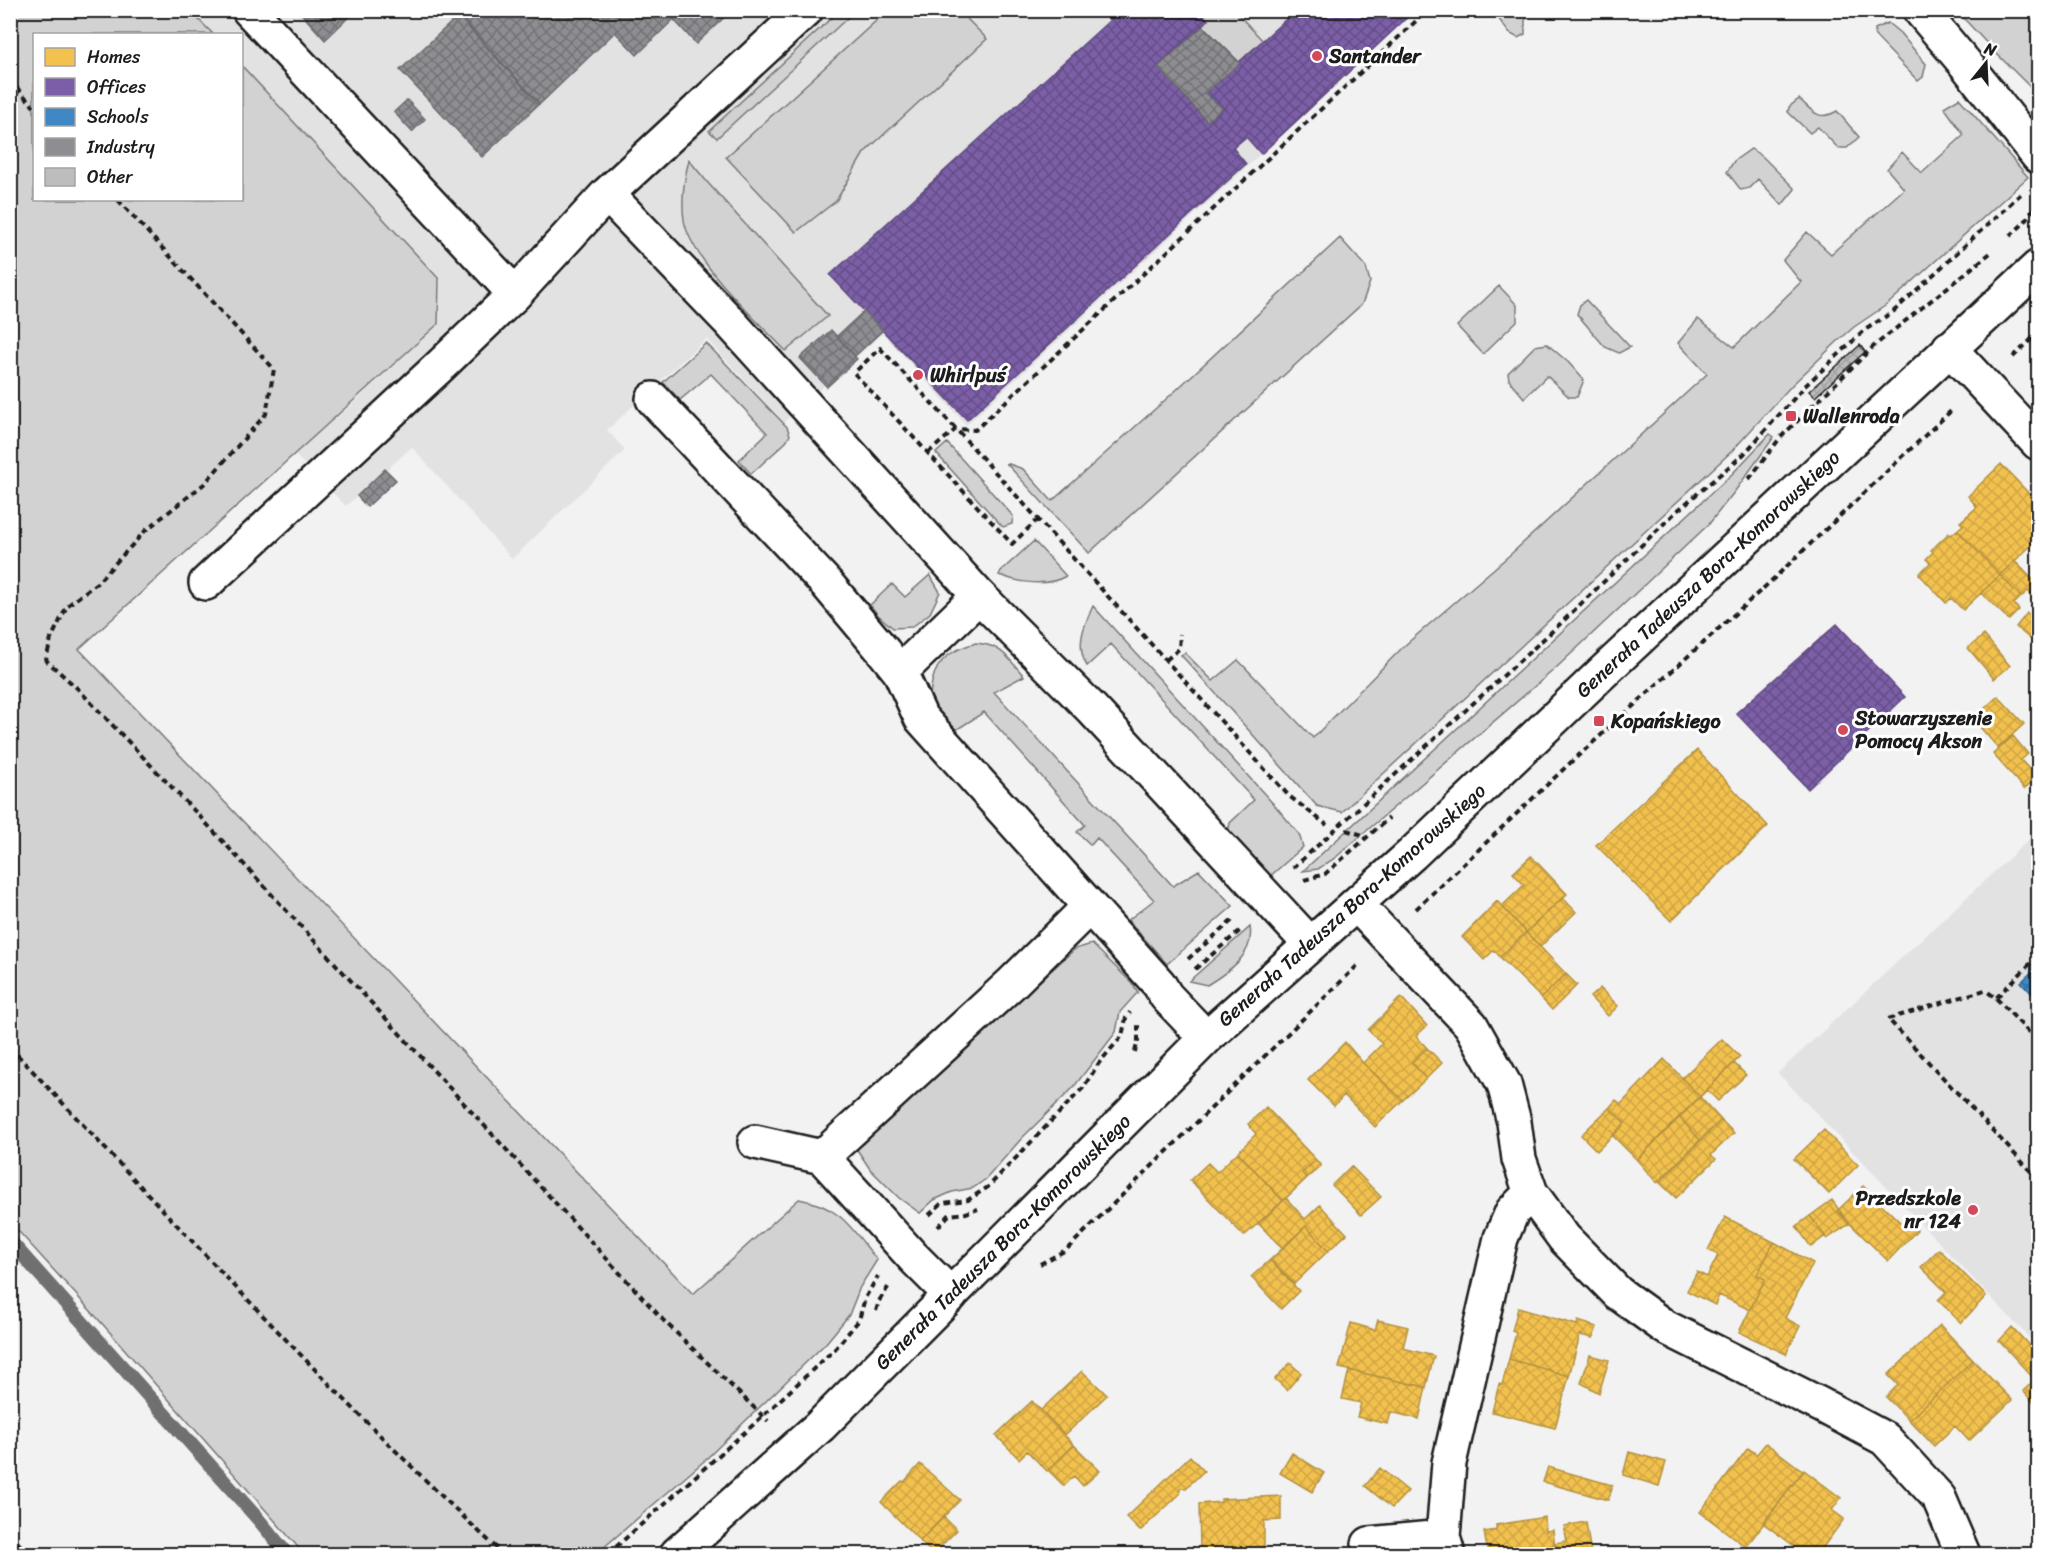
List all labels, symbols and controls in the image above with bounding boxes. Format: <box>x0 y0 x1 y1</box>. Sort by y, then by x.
legend <box>33 33 243 201</box>
north arrow <box>1956 33 2016 93</box>
text: N <box>1980 33 2001 65</box>
place label: Santander <box>1328 39 1422 74</box>
text: Homes <box>87 41 141 73</box>
marker: Santander <box>1310 49 1324 63</box>
text: Offices <box>87 71 147 103</box>
text: Schools <box>87 101 149 133</box>
text: Industry <box>86 131 156 163</box>
text: Other <box>87 161 134 193</box>
place label: Whirlpuś <box>930 358 1009 393</box>
marker: Whirlpuś <box>911 368 925 382</box>
place label: Wallenroda <box>1803 399 1900 434</box>
marker: Wallenroda <box>1784 409 1798 423</box>
street label: Generała Tadeusza Bora-Komorowskiego <box>1567 441 1849 707</box>
place label: Stowarzyszenie Pomocy Akson <box>1854 701 1993 759</box>
place label: Kopańskiego <box>1610 704 1721 739</box>
marker: Kopańskiego <box>1592 714 1606 728</box>
marker: Stowarzyszenie Pomocy Akson <box>1836 723 1850 737</box>
street label: Generała Tadeusza Bora-Komorowskiego <box>1210 774 1494 1036</box>
street label: Generała Tadeusza Bora-Komorowskiego <box>866 1105 1140 1379</box>
place label: Przedszkole nr 124 <box>1856 1181 1961 1239</box>
marker: Przedszkole nr 124 <box>1966 1203 1980 1217</box>

